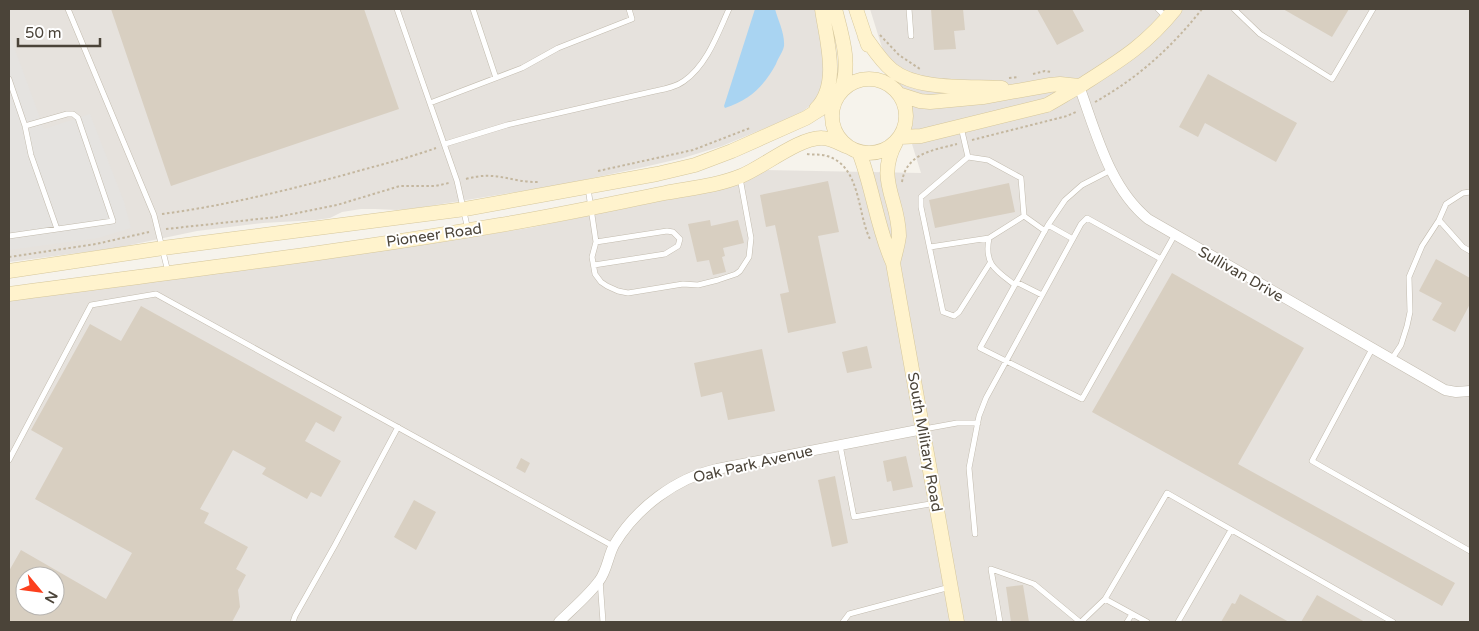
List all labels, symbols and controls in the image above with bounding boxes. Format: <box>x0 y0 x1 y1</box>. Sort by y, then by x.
scale bar <box>18 15 100 47</box>
text: 50 m <box>25 24 62 42</box>
street label: Pioneer Road <box>385 219 483 251</box>
street label: Sullivan Drive <box>1195 242 1287 306</box>
street label: South Military Road <box>904 371 946 513</box>
street label: Oak Park Avenue <box>691 441 815 487</box>
north arrow <box>15 566 65 616</box>
text: N <box>41 588 61 606</box>

